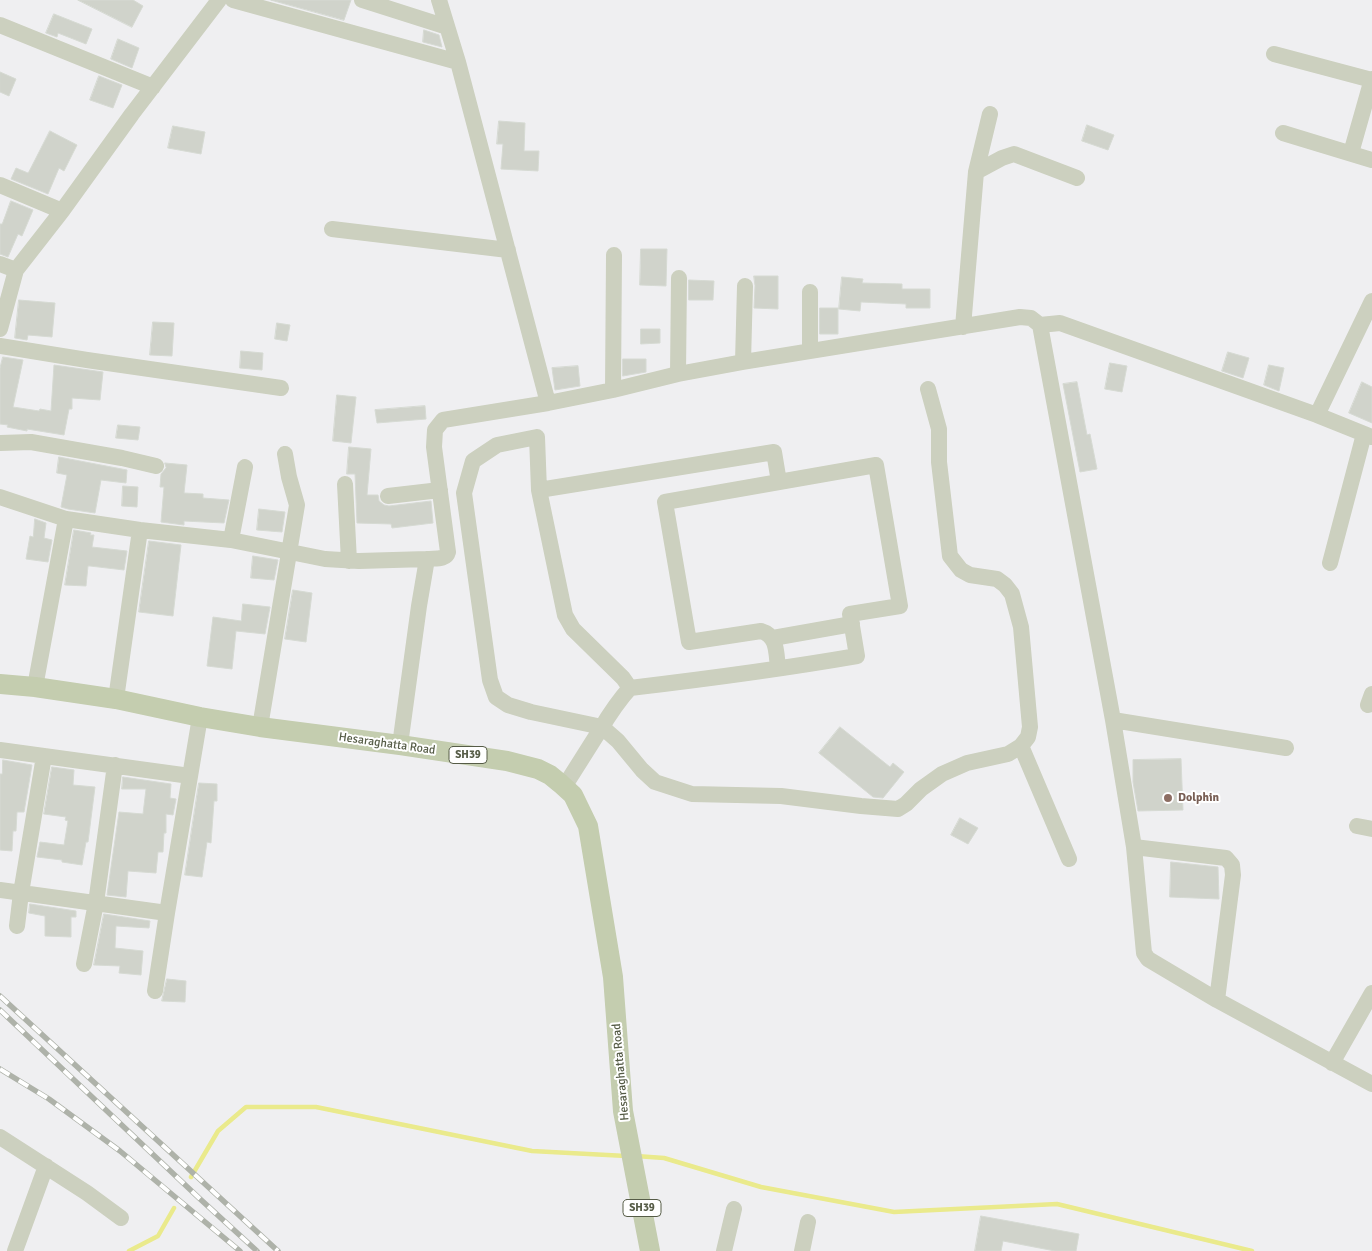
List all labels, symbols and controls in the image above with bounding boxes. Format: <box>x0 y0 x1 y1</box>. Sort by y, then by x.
street label: Hesaraghatta Road <box>338 730 436 758</box>
road number: SH39 <box>449 746 487 764</box>
place label: Dolphin <box>1178 791 1219 805</box>
marker: Dolphin <box>1162 792 1174 804</box>
street label: Hesaraghatta Road <box>610 1023 632 1121</box>
road number: SH39 <box>623 1200 661 1216</box>

